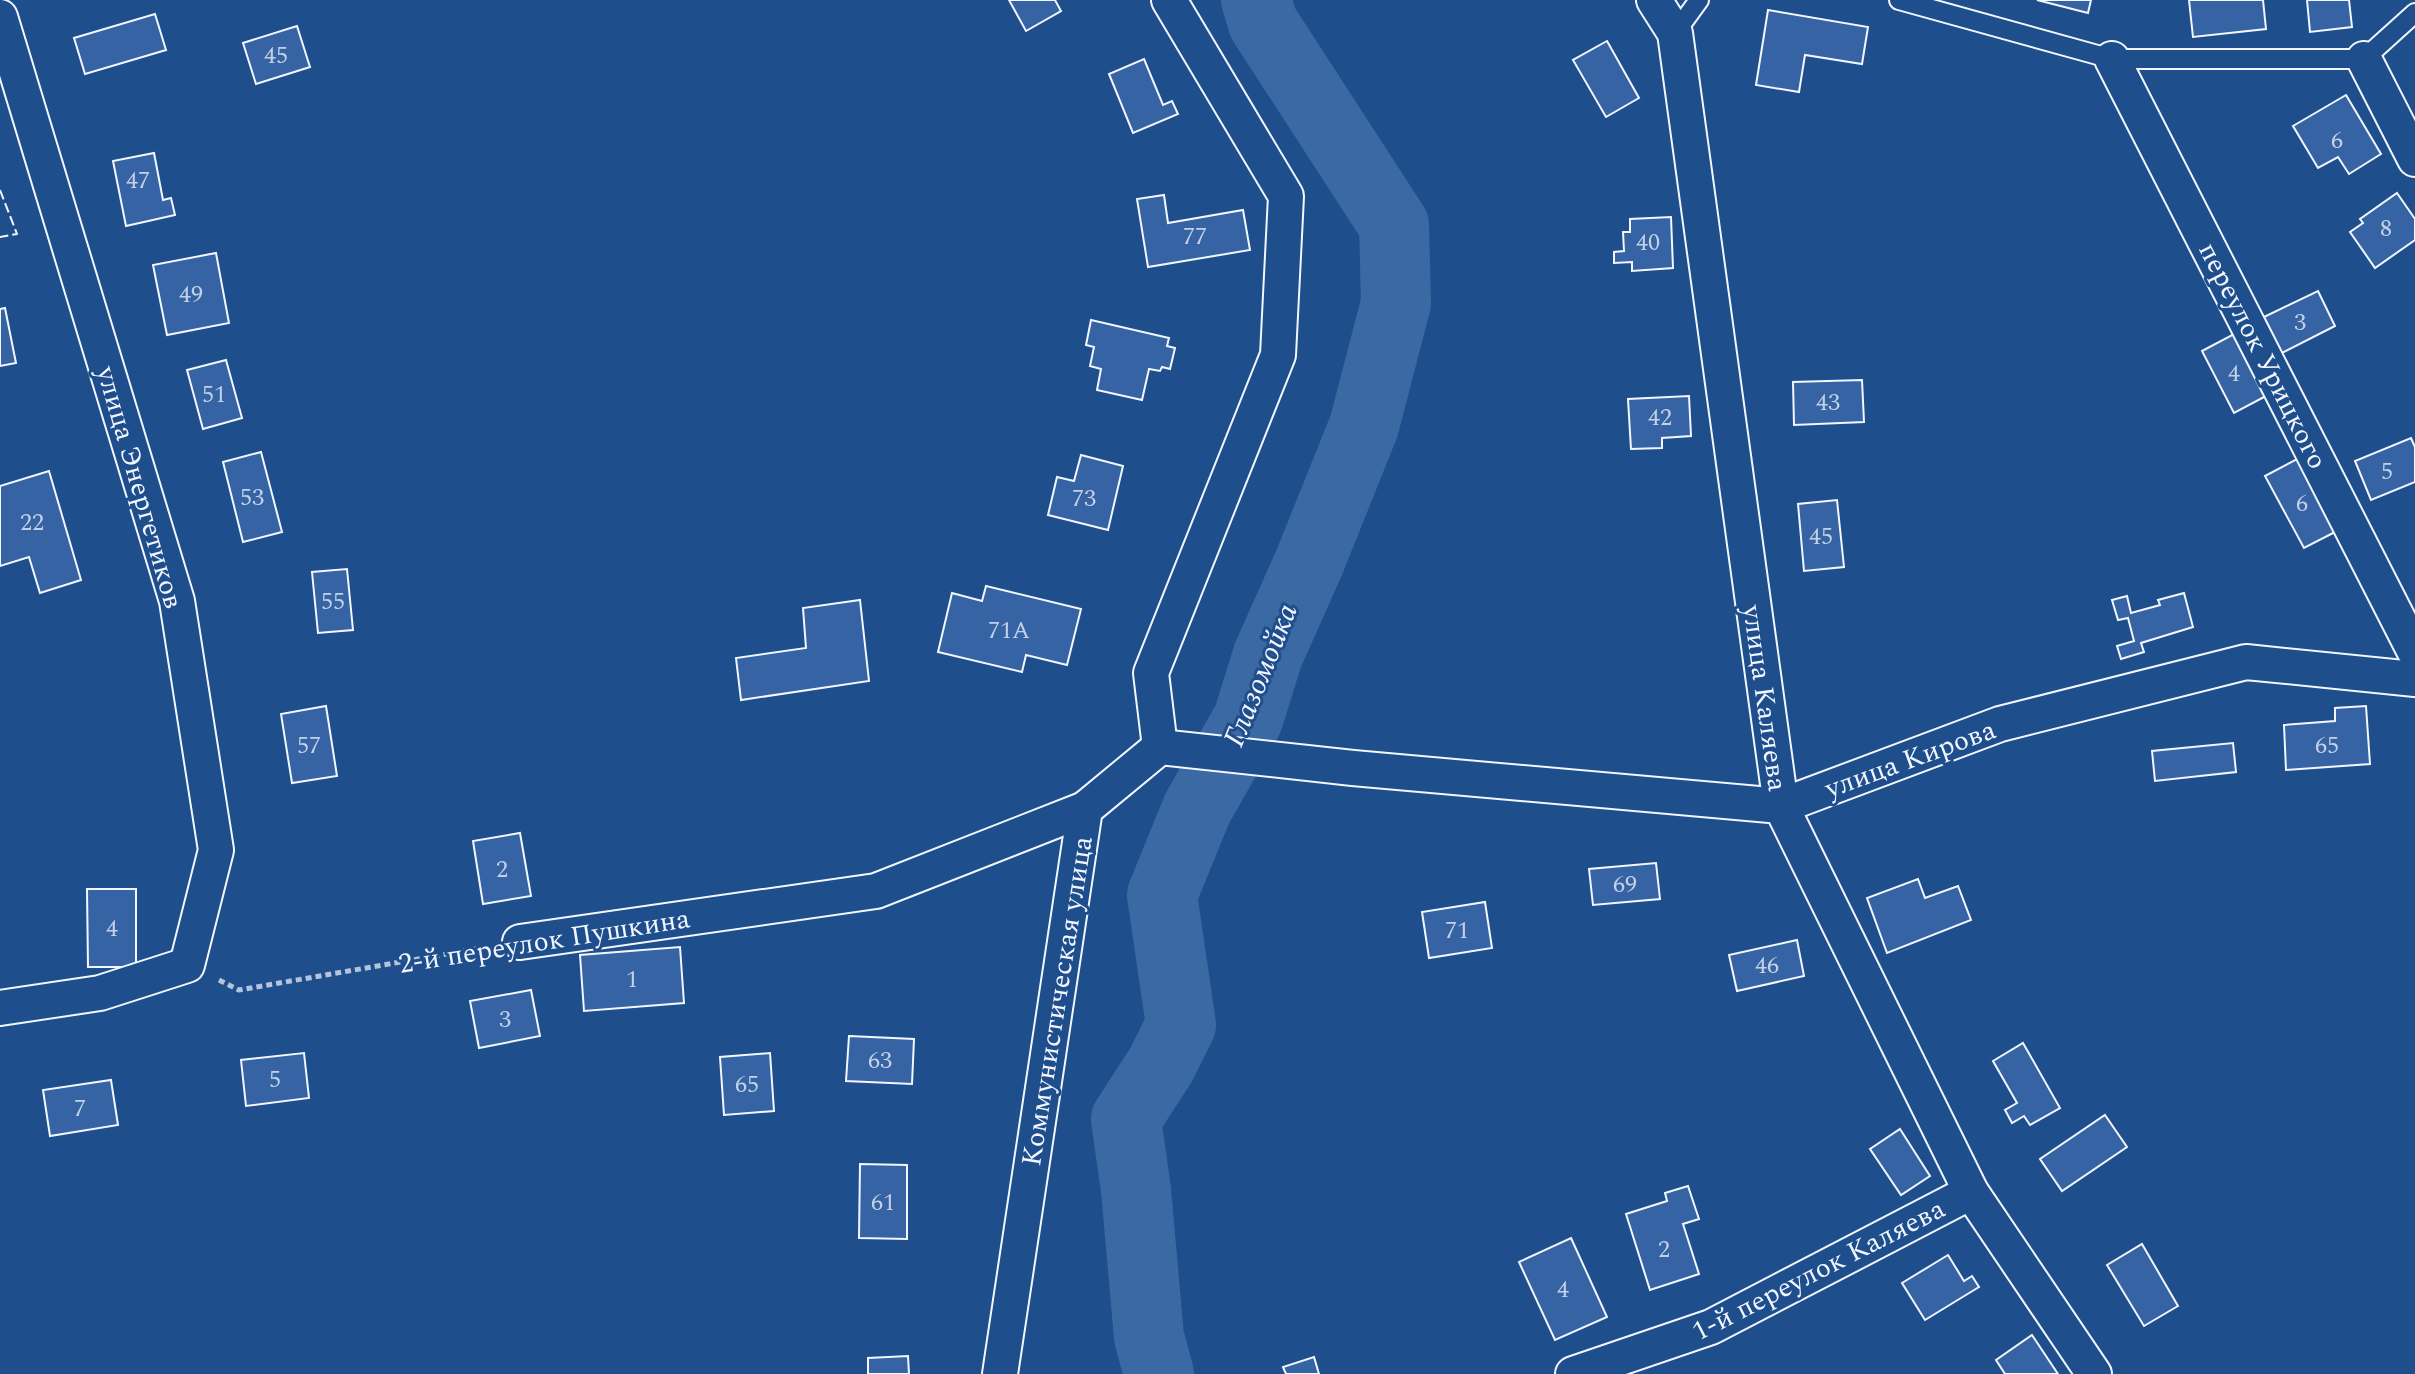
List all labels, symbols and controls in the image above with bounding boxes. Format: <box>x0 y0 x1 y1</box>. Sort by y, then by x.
house number: 45 <box>264 38 288 74</box>
house number: 6 <box>2331 123 2343 159</box>
house number: 47 <box>126 163 150 199</box>
house number: 8 <box>2380 211 2392 247</box>
house number: 77 <box>1183 219 1207 255</box>
house number: 40 <box>1636 225 1660 261</box>
street label: переулок Урицкого <box>2187 235 2339 477</box>
house number: 49 <box>179 277 203 313</box>
house number: 3 <box>2294 305 2306 341</box>
house number: 4 <box>2228 356 2240 392</box>
street label: улица Энергетиков <box>84 360 195 614</box>
house number: 51 <box>202 377 226 413</box>
house number: 43 <box>1816 385 1840 421</box>
house number: 42 <box>1648 400 1672 436</box>
house number: 5 <box>2381 454 2393 490</box>
house number: 53 <box>240 480 264 516</box>
house number: 73 <box>1072 481 1096 517</box>
house number: 6 <box>2296 486 2308 522</box>
house number: 22 <box>20 505 44 541</box>
house number: 45 <box>1809 519 1833 555</box>
house number: 55 <box>321 584 345 620</box>
water label: Глазомойка <box>1211 597 1311 754</box>
street label: улица Каляева <box>1730 601 1799 795</box>
house number: 71А <box>988 613 1030 649</box>
street label: улица Кирова <box>1818 708 2002 811</box>
house number: 57 <box>297 728 321 764</box>
house number: 65 <box>2315 728 2339 764</box>
street label: Коммунистическая улица <box>1010 833 1105 1169</box>
house number: 2 <box>496 852 508 888</box>
house number: 69 <box>1613 867 1637 903</box>
street label: 2-й переулок Пушкина <box>395 897 693 986</box>
house number: 4 <box>106 911 118 947</box>
house number: 71 <box>1445 913 1469 949</box>
house number: 46 <box>1755 948 1779 984</box>
house number: 1 <box>626 962 638 998</box>
house number: 3 <box>499 1002 511 1038</box>
house number: 63 <box>868 1043 892 1079</box>
house number: 5 <box>269 1062 281 1098</box>
house number: 65 <box>735 1067 759 1103</box>
house number: 7 <box>74 1091 86 1127</box>
house number: 61 <box>871 1185 895 1221</box>
street label: 1-й переулок Каляева <box>1684 1188 1953 1353</box>
house number: 2 <box>1658 1232 1670 1268</box>
house number: 4 <box>1557 1272 1569 1308</box>

